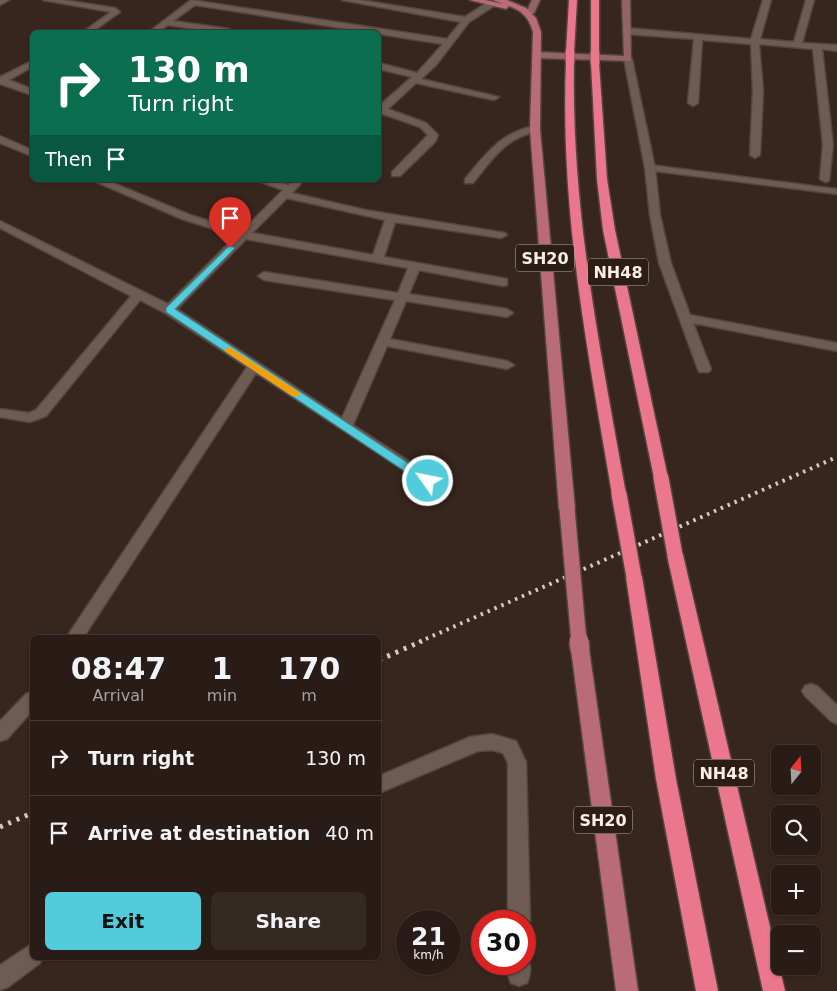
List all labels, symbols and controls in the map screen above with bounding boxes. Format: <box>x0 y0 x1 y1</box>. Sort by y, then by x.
icon: right <box>45 50 110 115</box>
text: 130 m <box>128 50 250 90</box>
text: Turn right <box>128 91 233 116</box>
icon: arrive <box>102 145 130 173</box>
text: Then <box>45 148 92 170</box>
pin <box>209 197 251 248</box>
icon: arrive <box>216 204 244 232</box>
road number: SH20 <box>516 244 574 272</box>
road number: NH48 <box>588 258 648 286</box>
position arrow <box>401 454 453 506</box>
text: 08:47 <box>71 651 166 686</box>
text: 1 <box>211 651 232 686</box>
text: 170 <box>278 651 340 686</box>
text: Arrival <box>92 686 144 705</box>
text: min <box>207 686 237 705</box>
text: m <box>301 686 317 705</box>
icon: right <box>45 744 73 772</box>
north arrow <box>771 745 821 795</box>
map controls <box>771 745 821 975</box>
text: Turn right <box>88 747 194 769</box>
text: 130 m <box>305 747 366 769</box>
road number: NH48 <box>694 760 754 786</box>
button: search <box>771 805 821 855</box>
road number: SH20 <box>574 806 632 834</box>
icon: arrive <box>45 819 73 847</box>
text: Arrive at destination <box>88 822 310 844</box>
text: 40 m <box>325 822 374 844</box>
button: + <box>771 865 821 915</box>
button: Exit <box>45 892 201 950</box>
button: Share <box>211 892 366 950</box>
speed limit sign: 30 <box>471 910 536 975</box>
text: 21 <box>411 922 446 951</box>
button: − <box>771 925 821 975</box>
text: km/h <box>413 948 444 962</box>

